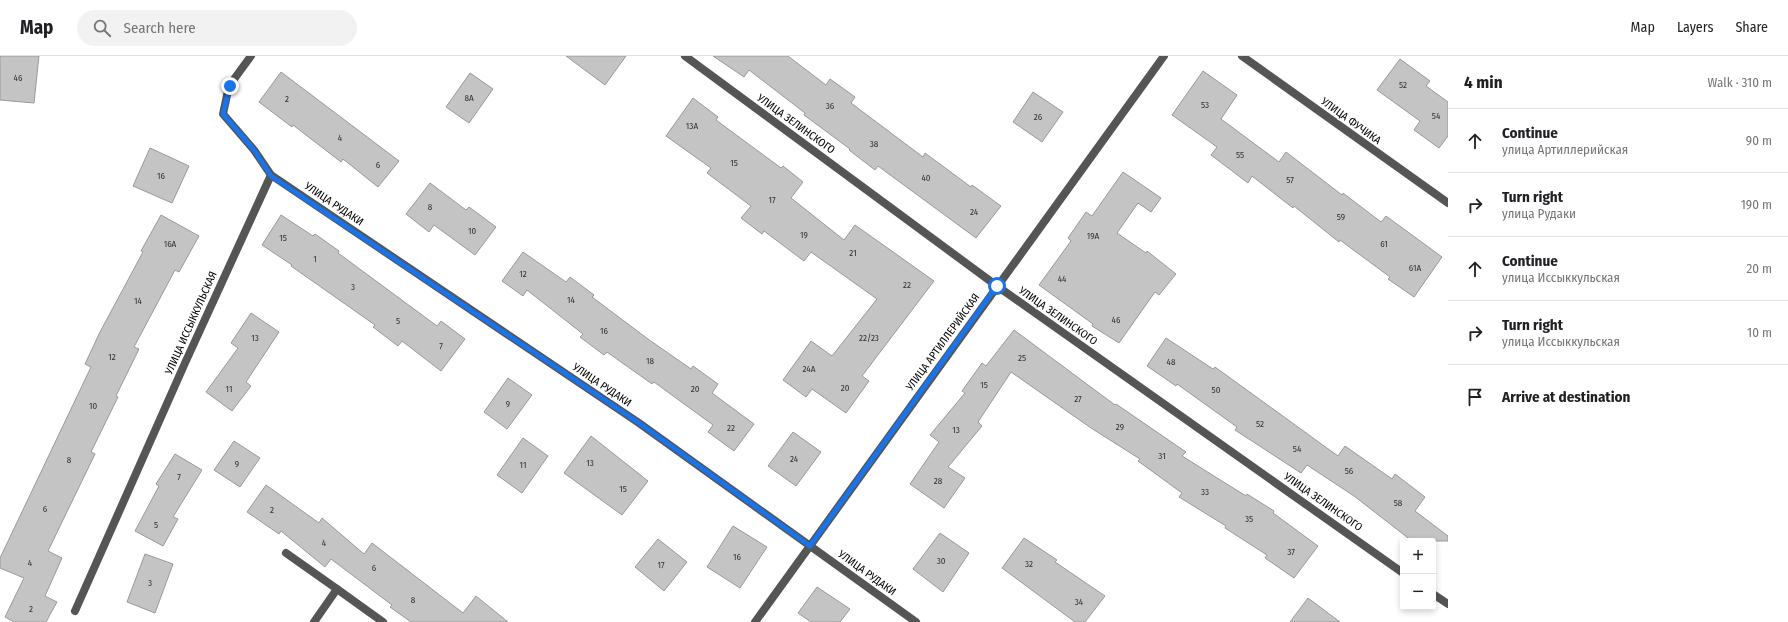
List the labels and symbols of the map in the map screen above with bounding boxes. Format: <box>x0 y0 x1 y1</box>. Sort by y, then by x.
house number: 46 <box>14 73 23 83</box>
route end <box>221 77 239 95</box>
house number: 52 <box>1399 80 1407 90</box>
street label: УЛИЦА ЗЕЛИНСКОГО <box>754 91 838 157</box>
house number: 8А <box>464 93 474 103</box>
house number: 2 <box>285 94 289 104</box>
street label: УЛИЦА ФУЧИКА <box>1318 94 1384 147</box>
house number: 53 <box>1201 100 1209 110</box>
house number: 36 <box>826 101 835 111</box>
house number: 54 <box>1432 111 1441 121</box>
house number: 26 <box>1034 112 1043 122</box>
house number: 13А <box>686 121 698 131</box>
house number: 4 <box>338 133 343 143</box>
house number: 38 <box>870 139 879 149</box>
house number: 55 <box>1236 150 1244 160</box>
house number: 15 <box>730 158 738 168</box>
house number: 6 <box>376 160 381 170</box>
house number: 16 <box>157 171 166 181</box>
house number: 40 <box>921 173 931 183</box>
house number: 57 <box>1286 175 1294 185</box>
street label: УЛИЦА РУДАКИ <box>301 179 366 229</box>
house number: 17 <box>768 195 776 205</box>
house number: 8 <box>428 202 433 212</box>
house number: 24 <box>970 207 979 217</box>
house number: 59 <box>1337 212 1345 222</box>
house number: 10 <box>468 226 476 236</box>
house number: 19 <box>800 230 808 240</box>
house number: 19А <box>1087 231 1100 241</box>
house number: 15 <box>279 233 287 243</box>
house number: 16А <box>164 239 177 249</box>
house number: 61 <box>1380 239 1388 249</box>
house number: 21 <box>849 248 857 258</box>
house number: 1 <box>313 254 317 264</box>
house number: 61А <box>1409 263 1421 273</box>
street label: УЛИЦА ИССЫККУЛЬСКАЯ <box>162 269 220 377</box>
house number: 12 <box>519 269 527 279</box>
house number: 44 <box>1058 274 1067 284</box>
route start <box>988 277 1006 295</box>
house number: 22 <box>903 280 911 290</box>
house number: 3 <box>351 282 355 292</box>
street label: УЛИЦА ЗЕЛИНСКОГО <box>1015 283 1100 348</box>
street label: УЛИЦА АРТИЛЛЕРИЙСКАЯ <box>903 291 983 394</box>
house number: 14 <box>567 295 576 305</box>
house number: 14 <box>134 296 143 306</box>
house number: 46 <box>1112 315 1121 325</box>
house number: 5 <box>396 316 400 326</box>
house number: 16 <box>600 326 609 336</box>
house number: 13 <box>251 333 259 343</box>
house number: 22/23 <box>859 333 879 343</box>
house number: 7 <box>439 341 443 351</box>
house number: 12 <box>108 352 116 362</box>
house number: 25 <box>1018 353 1026 363</box>
house number: 18 <box>646 356 655 366</box>
house number: 48 <box>1167 357 1176 367</box>
street label: УЛИЦА РУДАКИ <box>569 360 634 410</box>
house number: 24А <box>803 364 816 374</box>
house number: 15 <box>980 380 988 390</box>
house number: 20 <box>841 383 850 393</box>
house number: 11 <box>226 384 232 394</box>
house number: 20 <box>691 384 700 394</box>
house number: 50 <box>1212 385 1221 395</box>
house number: 27 <box>1074 394 1082 404</box>
house number: 9 <box>506 399 510 409</box>
house number: 10 <box>89 401 97 411</box>
house number: 52 <box>1256 419 1264 429</box>
house number: 29 <box>1116 422 1124 432</box>
house number: 22 <box>727 423 735 433</box>
house number: 13 <box>952 425 960 435</box>
house number: 54 <box>1293 444 1302 454</box>
house number: 31 <box>1158 451 1166 461</box>
house number: 24 <box>790 454 799 464</box>
house number: 8 <box>67 455 72 465</box>
house number: 13 <box>586 458 594 468</box>
house number: 9 <box>235 459 239 469</box>
house number: 11 <box>520 460 526 470</box>
house number: 56 <box>1345 466 1354 476</box>
street label: УЛИЦА ЗЕЛИНСКОГО <box>1280 469 1365 534</box>
house number: 7 <box>177 472 181 482</box>
house number: 28 <box>934 476 943 486</box>
house number: 15 <box>619 484 627 494</box>
house number: 33 <box>1201 487 1209 497</box>
house number: 58 <box>1394 498 1403 508</box>
house number: 6 <box>43 504 48 514</box>
house number: 2 <box>270 505 274 515</box>
house number: 35 <box>1245 514 1253 524</box>
house number: 5 <box>154 520 158 530</box>
house number: 4 <box>322 538 327 548</box>
street label: УЛИЦА РУДАКИ <box>835 547 898 598</box>
house number: 37 <box>1287 547 1295 557</box>
house number: 16 <box>733 552 742 562</box>
house number: 30 <box>937 556 946 566</box>
house number: 4 <box>28 558 33 568</box>
house number: 32 <box>1025 559 1033 569</box>
house number: 17 <box>657 560 665 570</box>
house number: 6 <box>372 563 377 573</box>
house number: 3 <box>148 578 152 588</box>
house number: 8 <box>411 595 416 605</box>
house number: 34 <box>1075 597 1084 607</box>
house number: 2 <box>29 604 33 614</box>

